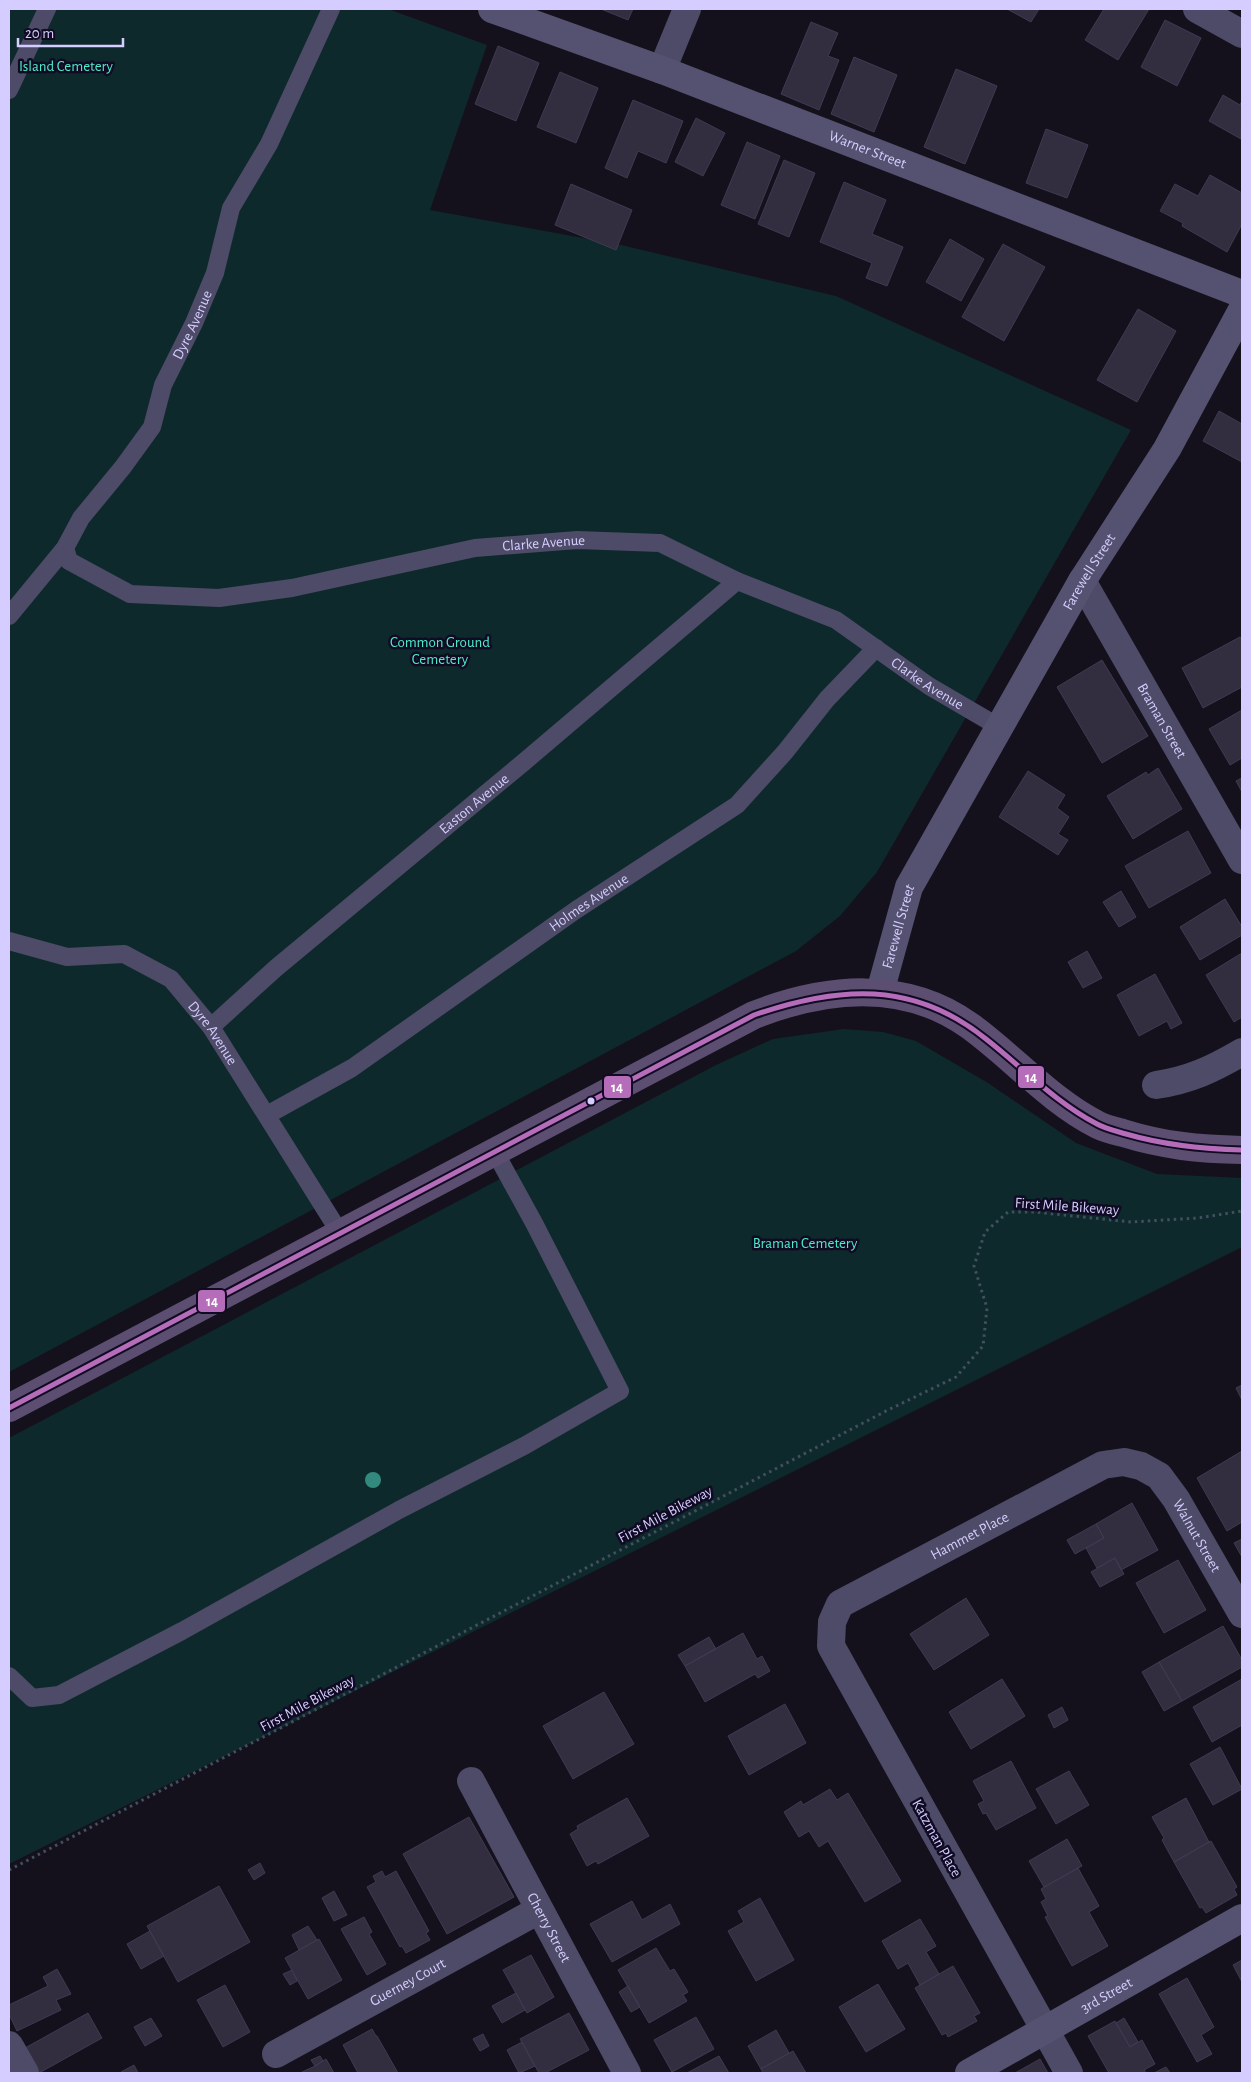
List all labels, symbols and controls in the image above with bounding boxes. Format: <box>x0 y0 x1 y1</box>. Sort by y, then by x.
scale bar <box>18 15 122 47</box>
text: 20 m <box>25 26 54 41</box>
park label: Island Cemetery <box>19 59 114 74</box>
street label: Warner Street <box>827 128 908 172</box>
street label: Dyre Avenue <box>170 288 215 362</box>
street label: Farewell Street <box>1060 531 1119 613</box>
street label: Clarke Avenue <box>502 533 585 554</box>
park label: Common Ground Cemetery <box>390 635 490 667</box>
street label: Clarke Avenue <box>888 655 966 713</box>
street label: Braman Street <box>1134 681 1189 761</box>
street label: Easton Avenue <box>437 771 512 837</box>
street label: Holmes Avenue <box>547 871 631 934</box>
street label: Farewell Street <box>880 881 917 970</box>
street label: Dyre Avenue <box>185 999 240 1068</box>
line badge: 14 <box>1017 1065 1045 1089</box>
text: 14 <box>1025 1071 1037 1085</box>
line badge: 14 <box>603 1075 632 1099</box>
text: 14 <box>611 1081 623 1095</box>
unlabelled marker <box>586 1096 596 1106</box>
street label: First Mile Bikeway <box>1014 1195 1120 1218</box>
park label: Braman Cemetery <box>753 1236 858 1251</box>
line badge: 14 <box>197 1289 226 1313</box>
text: 14 <box>206 1295 218 1309</box>
street label: First Mile Bikeway <box>616 1483 715 1546</box>
street label: Walnut Street <box>1170 1497 1223 1575</box>
street label: Hammet Place <box>928 1509 1011 1563</box>
street label: First Mile Bikeway <box>258 1672 357 1735</box>
street label: Katzman Place <box>909 1797 964 1880</box>
street label: Cherry Street <box>524 1890 574 1965</box>
street label: Guerney Court <box>367 1956 448 2009</box>
street label: 3rd Street <box>1078 1975 1135 2016</box>

